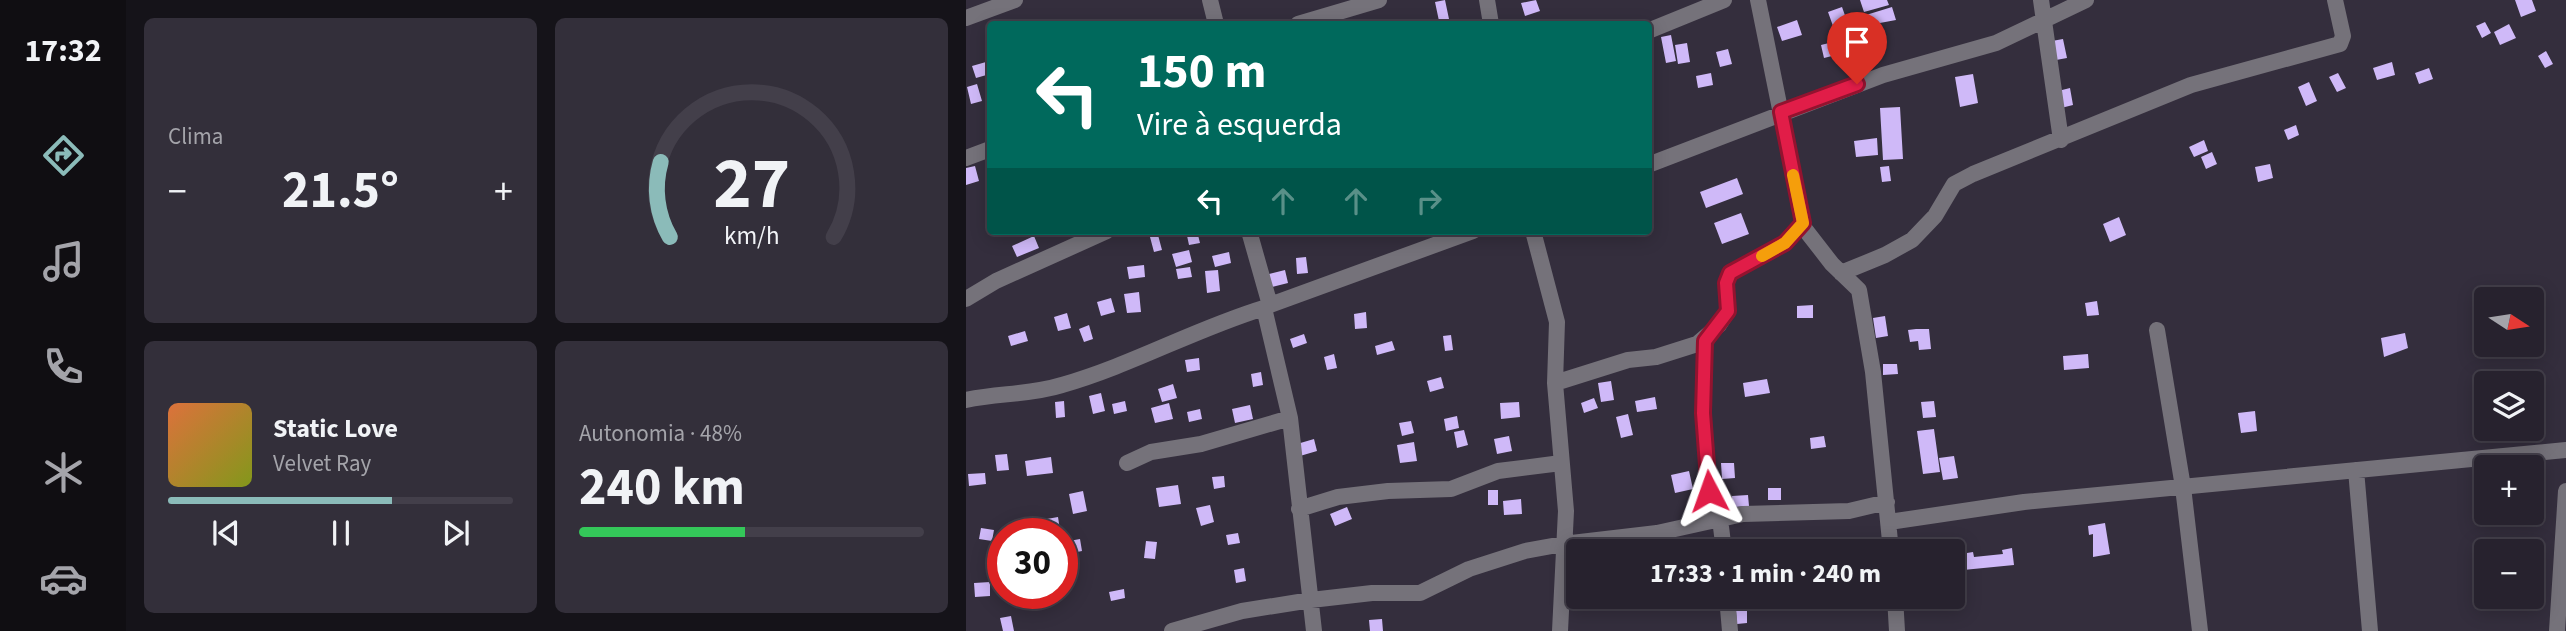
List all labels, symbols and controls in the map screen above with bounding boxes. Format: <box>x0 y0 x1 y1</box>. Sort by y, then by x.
pin <box>1827 12.0 1887 84</box>
icon: arrive <box>1838 23 1876 61</box>
text: 17:32 <box>24 28 102 74</box>
text: 150 m <box>1137 37 1266 107</box>
icon: left <box>1022 49 1113 140</box>
text: Vire à esquerda <box>1137 102 1342 148</box>
text: Clima <box>168 120 223 153</box>
icon: directions <box>39 131 88 180</box>
text: 27 <box>713 132 790 236</box>
text: 21.5° <box>282 154 399 228</box>
text: − <box>168 165 187 219</box>
text: + <box>494 165 513 219</box>
icon: left <box>1191 182 1229 220</box>
icon: ahead <box>1264 182 1302 220</box>
icon: ahead <box>1337 182 1375 220</box>
icon: right <box>1410 182 1448 220</box>
text: km/h <box>724 217 779 253</box>
icon: music <box>39 237 88 286</box>
north arrow <box>2474 287 2544 357</box>
map controls <box>2474 287 2544 609</box>
icon: phone <box>39 342 88 391</box>
button: layers <box>2474 371 2544 441</box>
text: Static Love <box>273 410 398 447</box>
text: Autonomia · 48% <box>579 417 742 450</box>
text: Velvet Ray <box>273 447 371 480</box>
icon: climate <box>39 448 88 497</box>
text: 240 km <box>579 451 745 525</box>
position arrow <box>1672 454 1746 528</box>
button: + <box>2474 455 2544 525</box>
icon: previous <box>207 514 245 552</box>
icon: pause <box>322 514 360 552</box>
icon: next <box>437 514 475 552</box>
speed limit sign: 30 <box>987 518 1078 609</box>
button: − <box>2474 539 2544 609</box>
icon: car <box>39 554 88 603</box>
text: 17:33 · 1 min · 240 m <box>1650 555 1881 592</box>

